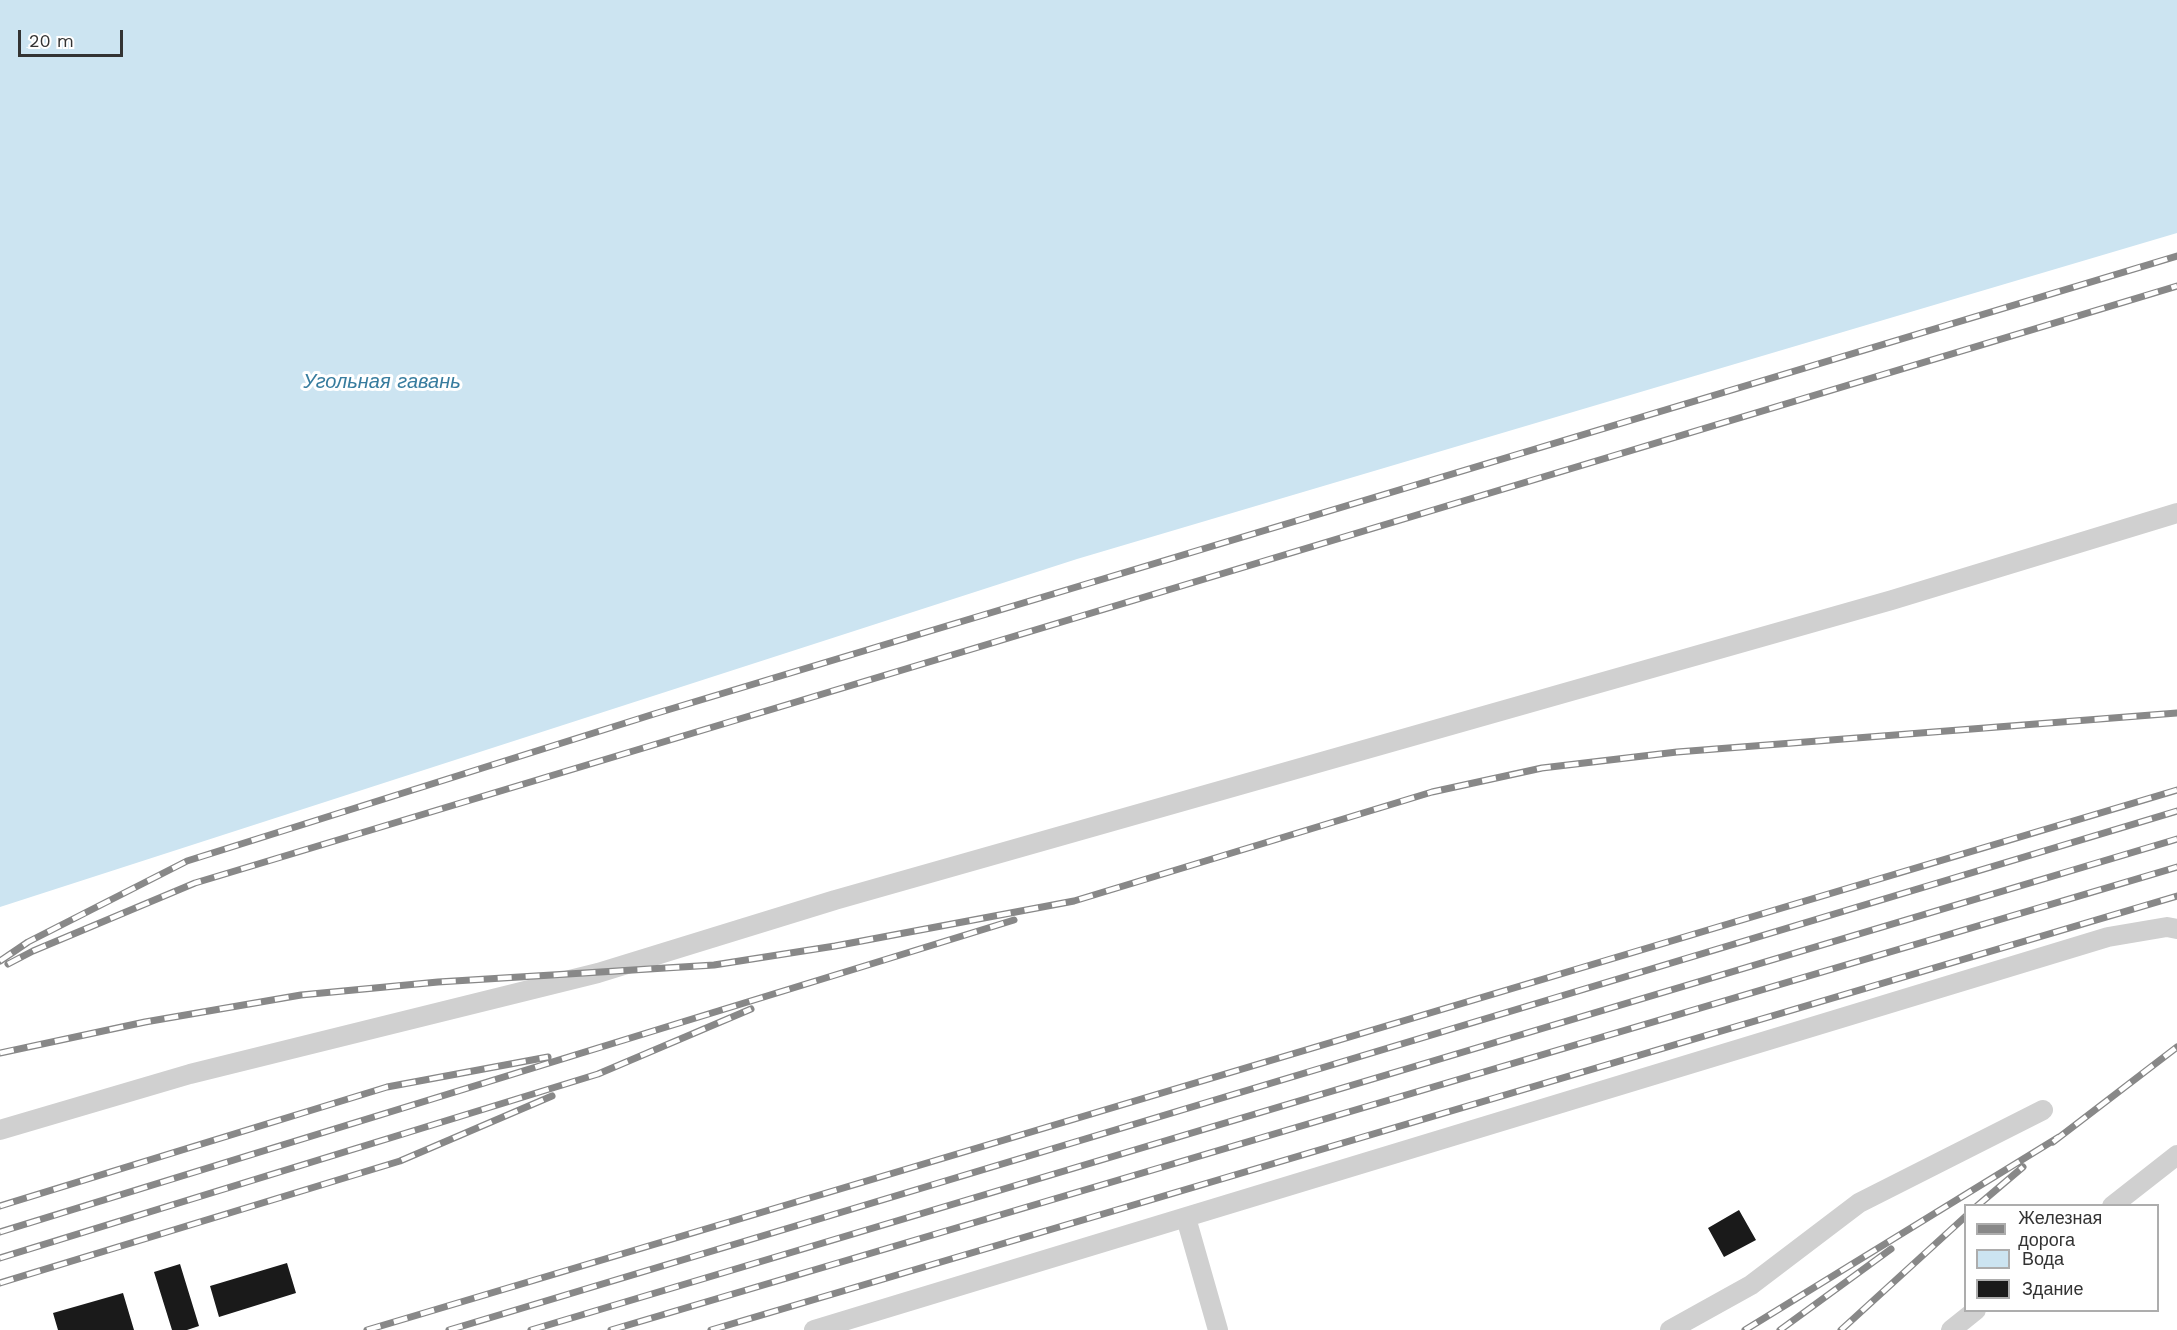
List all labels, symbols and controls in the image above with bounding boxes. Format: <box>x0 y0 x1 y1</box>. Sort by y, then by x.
scale bar <box>21 18 126 56</box>
text: 20 m <box>29 30 74 51</box>
water label: Угольная гавань <box>303 370 461 394</box>
legend <box>1964 1204 2159 1312</box>
text: Железная дорога <box>2018 1207 2102 1250</box>
text: Вода <box>2022 1248 2064 1269</box>
text: Здание <box>2022 1278 2083 1299</box>

